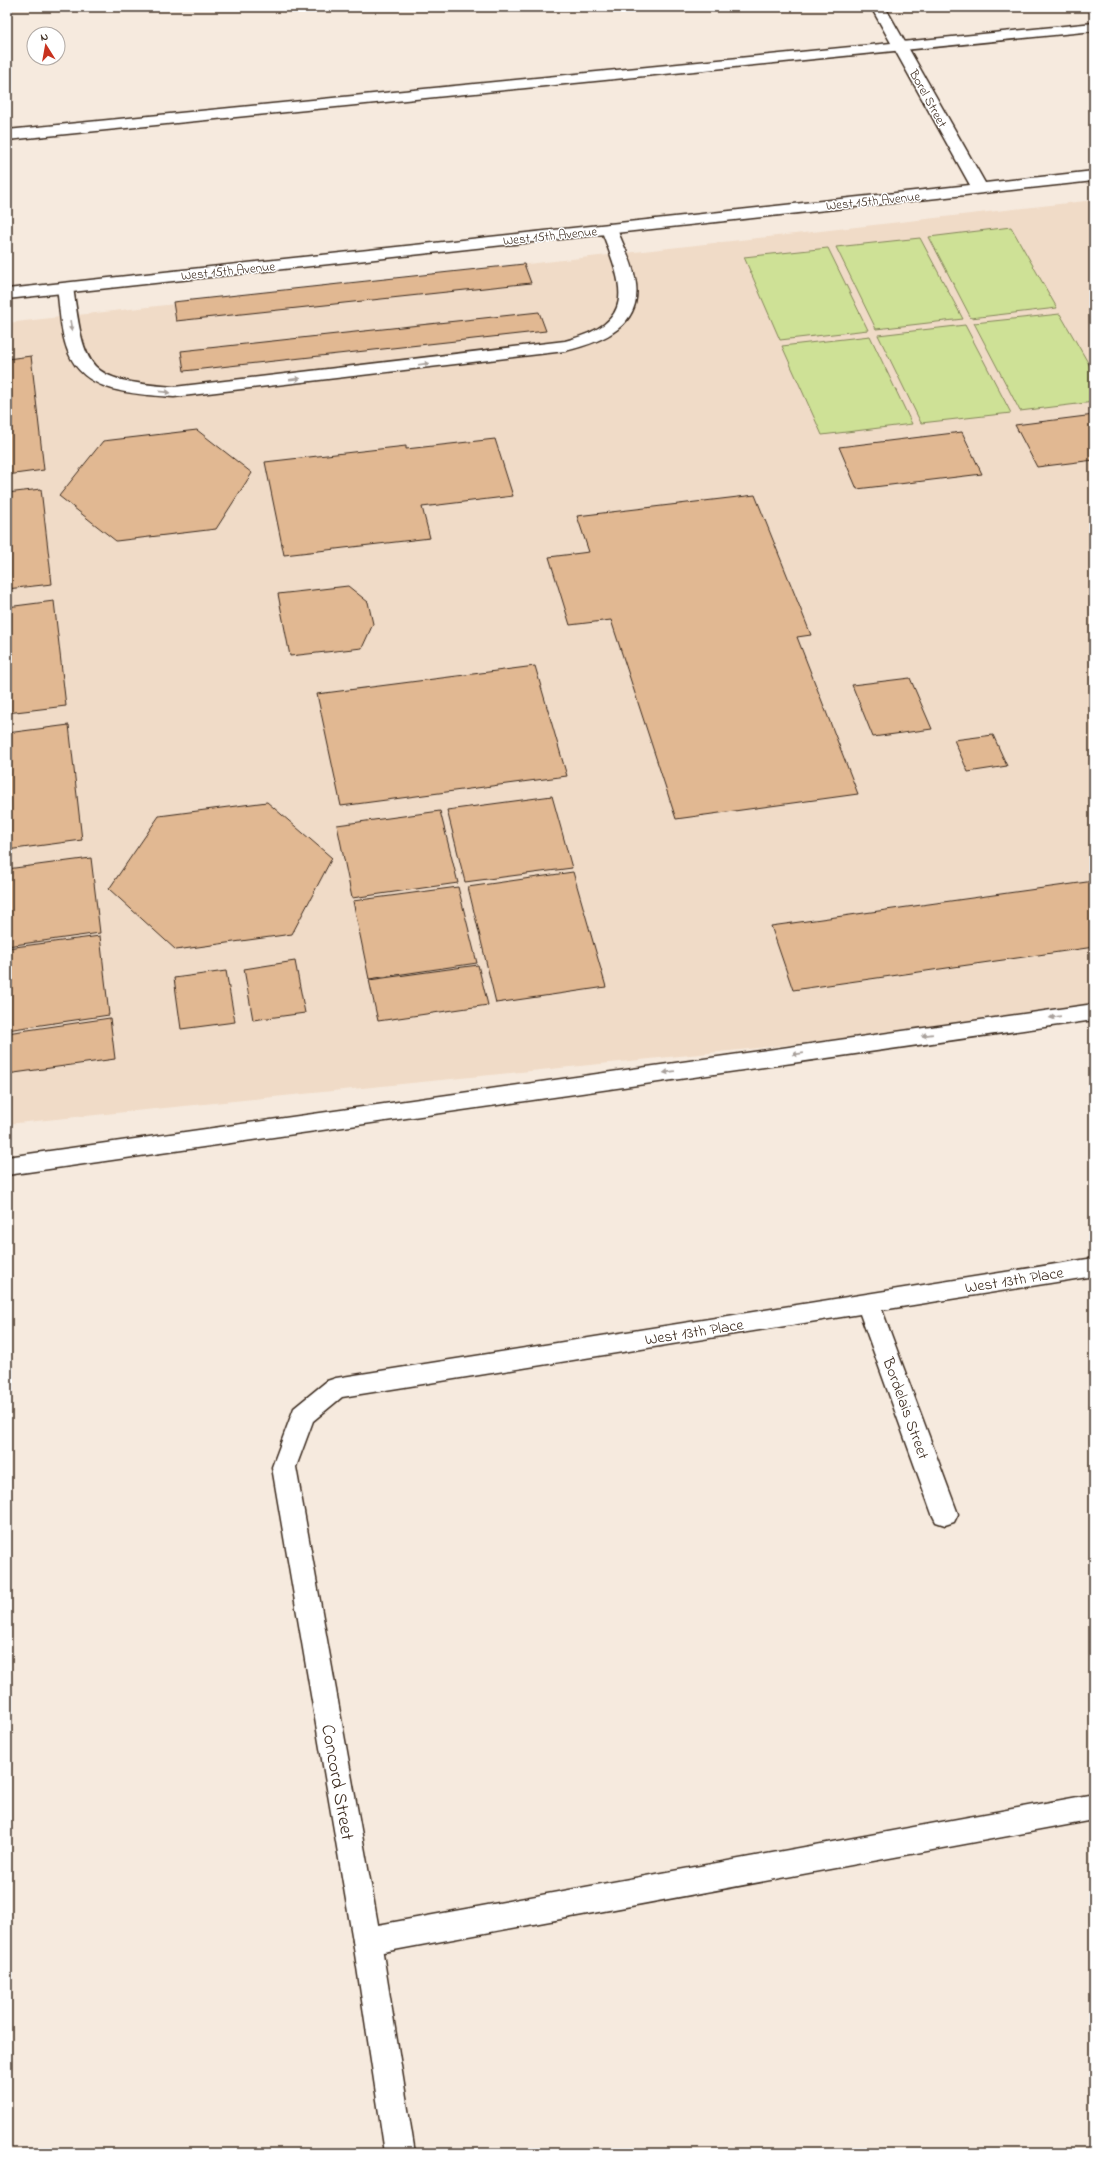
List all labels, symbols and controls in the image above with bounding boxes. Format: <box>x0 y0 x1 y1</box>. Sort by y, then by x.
north arrow <box>26 26 66 66</box>
text: N <box>39 29 49 46</box>
street label: Borel Street <box>903 65 952 132</box>
street label: West 15th Avenue <box>825 187 921 216</box>
street label: West 15th Avenue <box>502 222 598 251</box>
street label: West 15th Avenue <box>180 257 276 286</box>
one-way arrow <box>69 319 75 332</box>
one-way arrow <box>418 361 430 367</box>
one-way arrow <box>289 375 301 382</box>
one-way arrow <box>159 388 172 395</box>
one-way arrow <box>1049 1014 1061 1020</box>
one-way arrow <box>921 1032 933 1038</box>
one-way arrow <box>792 1051 804 1057</box>
one-way arrow <box>663 1069 675 1075</box>
street label: West 13th Place <box>963 1261 1066 1301</box>
street label: West 13th Place <box>643 1313 746 1353</box>
street label: Bordelais Street <box>875 1353 935 1464</box>
street label: Concord Street <box>313 1722 360 1843</box>

